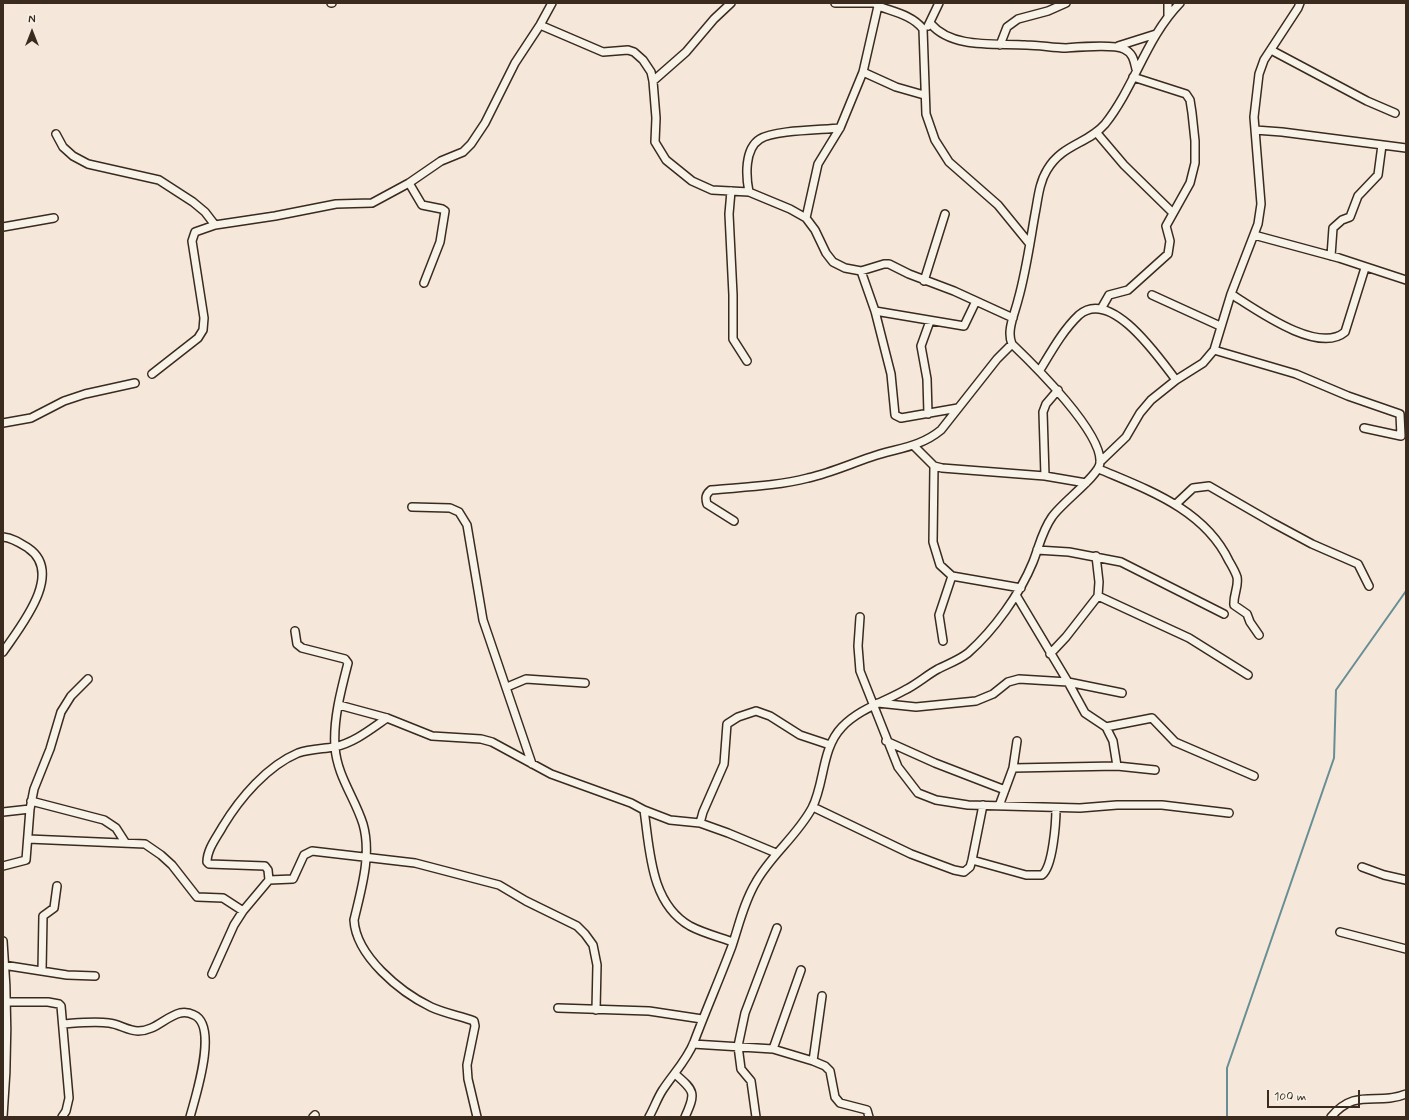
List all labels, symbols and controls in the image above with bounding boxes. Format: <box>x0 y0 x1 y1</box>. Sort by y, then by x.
north arrow <box>12 12 52 52</box>
text: N <box>28 13 36 27</box>
scale bar <box>1269 1082 1362 1108</box>
text: 100 m <box>1274 1089 1306 1105</box>

